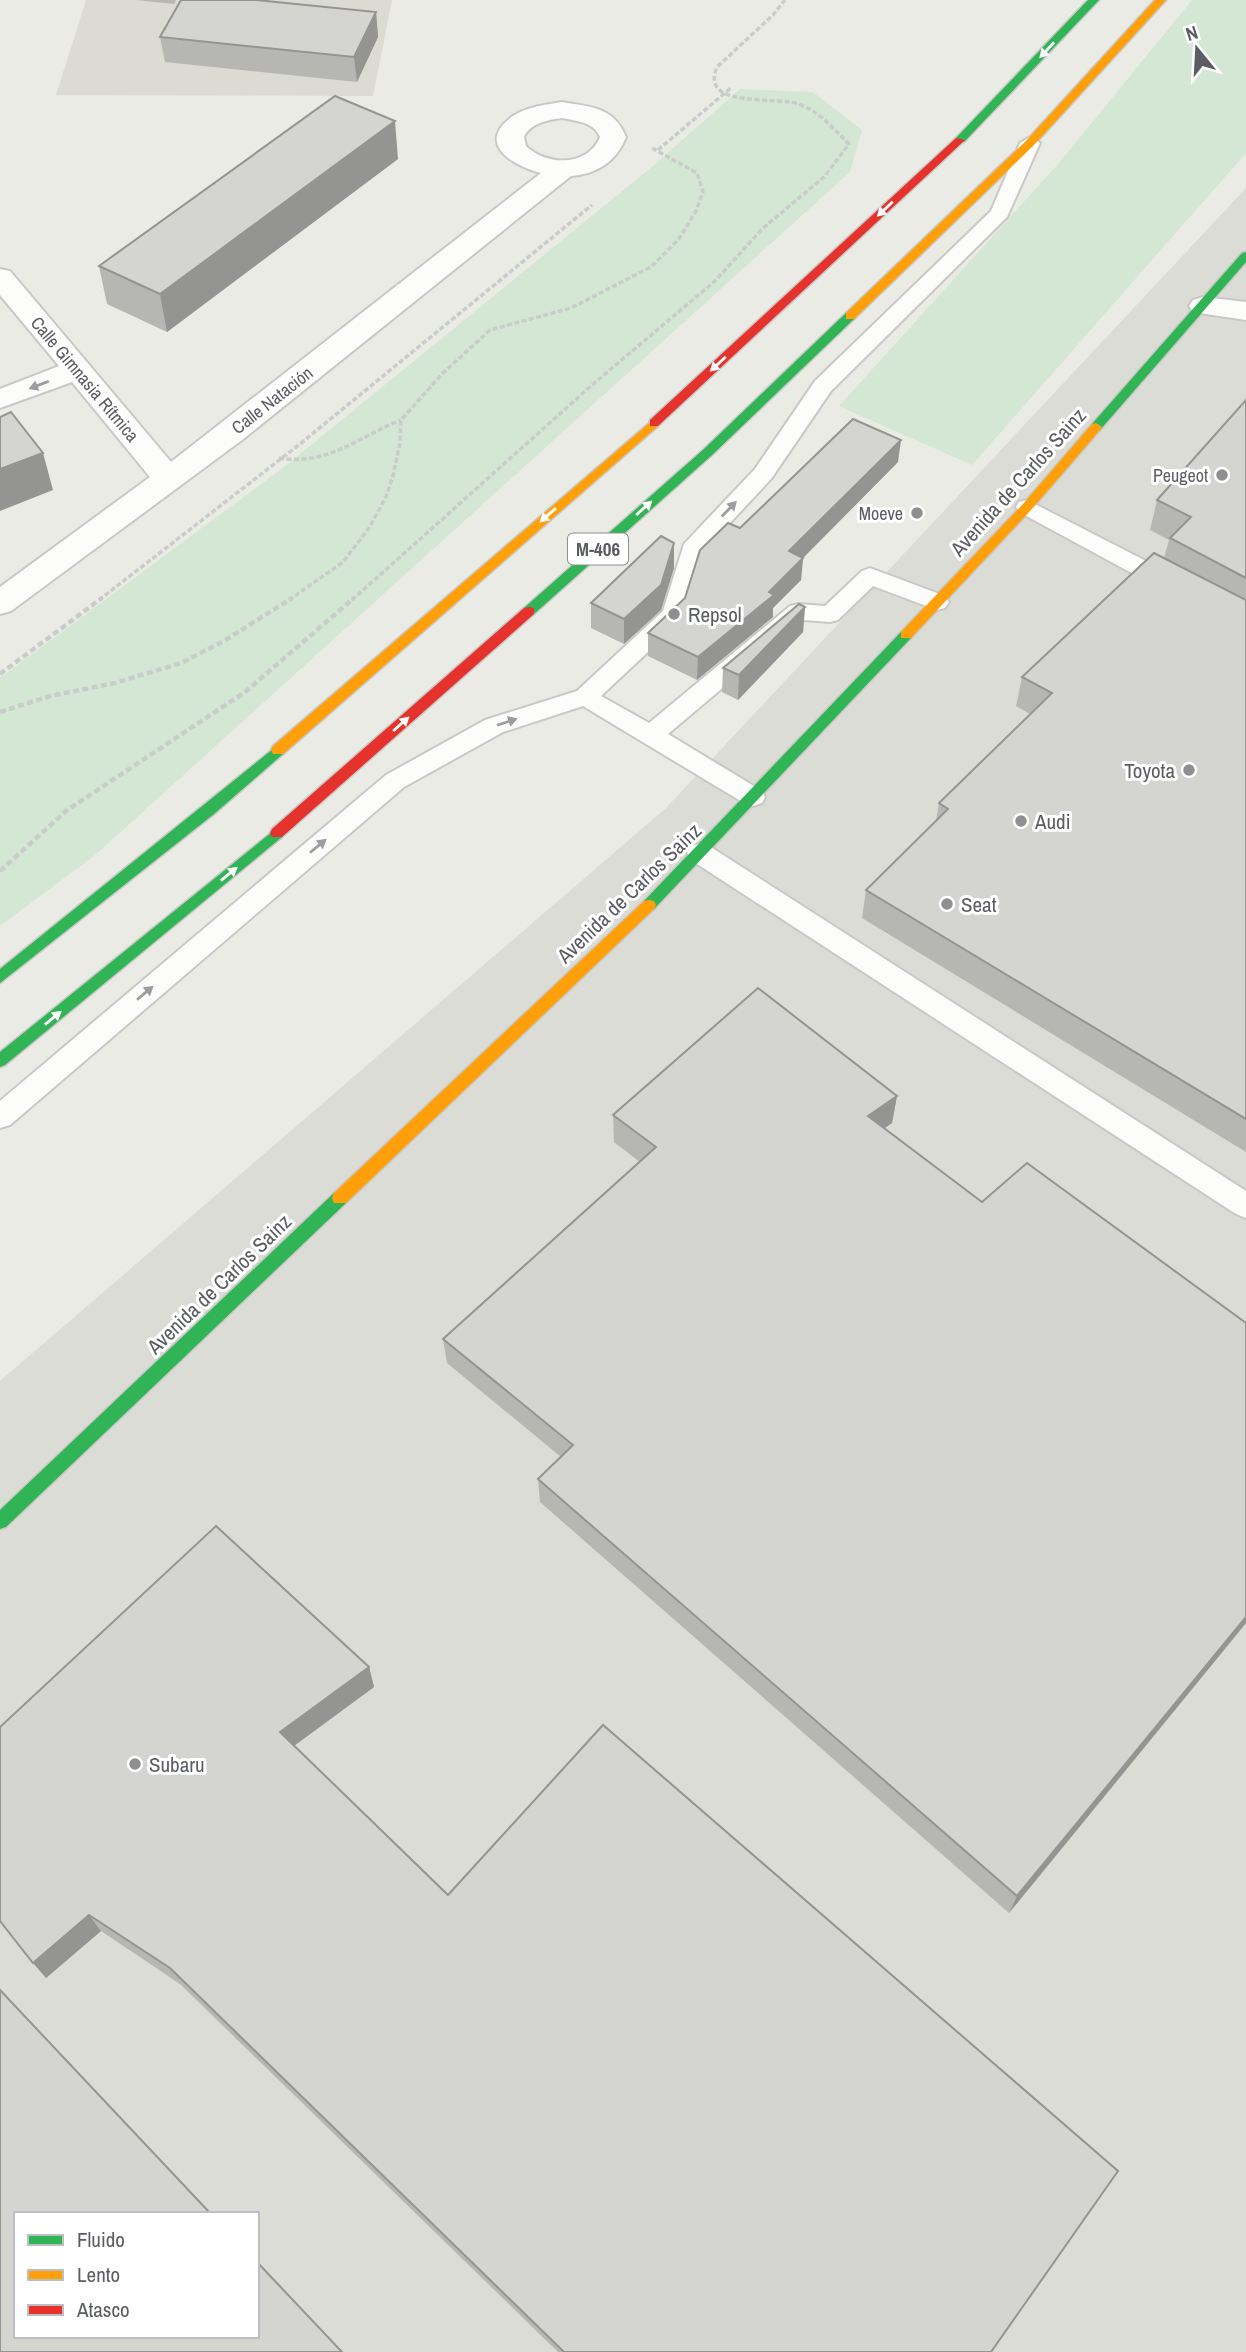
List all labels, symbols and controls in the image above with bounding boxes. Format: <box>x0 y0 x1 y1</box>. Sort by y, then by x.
north arrow <box>1162 14 1232 84</box>
text: N <box>1182 19 1201 47</box>
one-way arrow <box>1039 41 1055 58</box>
one-way arrow <box>877 201 894 217</box>
street label: Calle Gimnasia Rítmica <box>25 311 145 447</box>
one-way arrow <box>709 356 727 372</box>
street label: Calle Natación <box>226 360 318 440</box>
one-way arrow <box>28 379 49 390</box>
street label: Avenida de Carlos Sainz <box>943 401 1093 563</box>
place label: Peugeot <box>1153 463 1208 488</box>
marker: Peugeot <box>1214 467 1230 483</box>
one-way arrow <box>635 500 653 516</box>
one-way arrow <box>721 501 737 518</box>
place label: Moeve <box>859 501 903 526</box>
marker: Moeve <box>909 505 925 521</box>
one-way arrow <box>540 507 557 522</box>
road number: M-406 <box>568 534 628 564</box>
place label: Repsol <box>688 600 742 629</box>
marker: Repsol <box>666 606 682 622</box>
one-way arrow <box>497 716 518 727</box>
one-way arrow <box>392 717 409 733</box>
place label: Toyota <box>1124 756 1175 785</box>
marker: Toyota <box>1181 762 1197 778</box>
place label: Audi <box>1034 807 1070 836</box>
marker: Audi <box>1013 813 1029 829</box>
street label: Avenida de Carlos Sainz <box>550 816 708 970</box>
one-way arrow <box>310 839 327 854</box>
one-way arrow <box>219 866 237 881</box>
place label: Seat <box>961 890 997 919</box>
marker: Seat <box>939 896 955 912</box>
one-way arrow <box>137 986 154 1001</box>
one-way arrow <box>43 1010 61 1025</box>
street label: Avenida de Carlos Sainz <box>140 1207 298 1361</box>
place label: Subaru <box>149 1750 205 1779</box>
marker: Subaru <box>127 1756 143 1772</box>
legend <box>14 2212 259 2338</box>
text: Fluido <box>77 2225 125 2254</box>
text: Lento <box>77 2260 120 2289</box>
text: Atasco <box>76 2295 130 2324</box>

